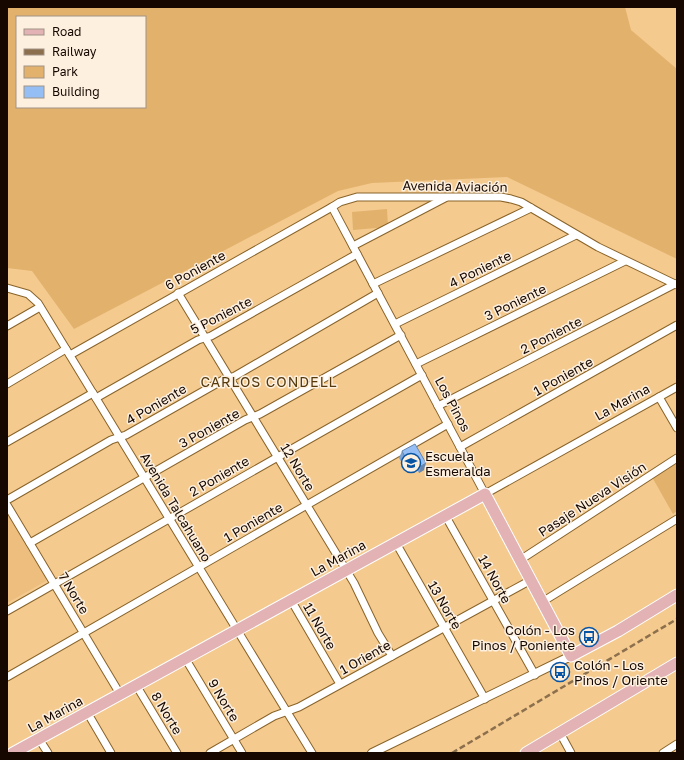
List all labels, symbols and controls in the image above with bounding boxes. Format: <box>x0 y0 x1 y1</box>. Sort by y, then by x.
legend <box>16 16 146 108</box>
text: Road <box>52 24 81 39</box>
text: Railway <box>52 44 97 59</box>
text: Park <box>52 64 78 79</box>
text: Building <box>52 84 100 99</box>
street label: Avenida Aviación <box>402 177 508 195</box>
street label: 6 Poniente <box>162 247 228 293</box>
street label: 4 Poniente <box>446 247 514 291</box>
street label: 3 Poniente <box>482 280 548 324</box>
street label: 5 Poniente <box>188 293 254 337</box>
street label: 2 Poniente <box>518 313 584 357</box>
street label: 1 Poniente <box>531 353 595 399</box>
district label: CARLOS CONDELL <box>200 373 338 390</box>
street label: Los Pinos <box>432 374 474 434</box>
street label: 4 Poniente <box>123 380 189 428</box>
street label: La Marina <box>592 380 652 424</box>
street label: 3 Poniente <box>176 405 242 451</box>
street label: 12 Norte <box>278 440 318 494</box>
place label: Escuela Esmeralda <box>425 448 491 479</box>
street label: Avenida Talcahuano <box>137 450 215 565</box>
street label: 2 Poniente <box>186 452 252 500</box>
school or university icon: Escuela Esmeralda <box>400 452 422 474</box>
street label: Pasaje Nueva Visión <box>535 458 649 540</box>
street label: 1 Poniente <box>221 499 285 545</box>
street label: La Marina <box>308 536 368 580</box>
street label: 14 Norte <box>475 552 515 606</box>
street label: 7 Norte <box>55 569 93 617</box>
street label: 13 Norte <box>425 578 465 632</box>
street label: 11 Norte <box>300 600 340 652</box>
place label: Colón - Los Pinos / Poniente <box>472 622 575 653</box>
bus stop icon: Colón - Los Pinos / Poniente <box>578 626 600 648</box>
street label: 1 Oriente <box>337 636 393 678</box>
place label: Colón - Los Pinos / Oriente <box>574 657 668 688</box>
bus stop icon: Colón - Los Pinos / Oriente <box>549 661 571 683</box>
street label: 9 Norte <box>205 676 243 724</box>
street label: 8 Norte <box>148 689 186 737</box>
street label: La Marina <box>25 692 85 736</box>

